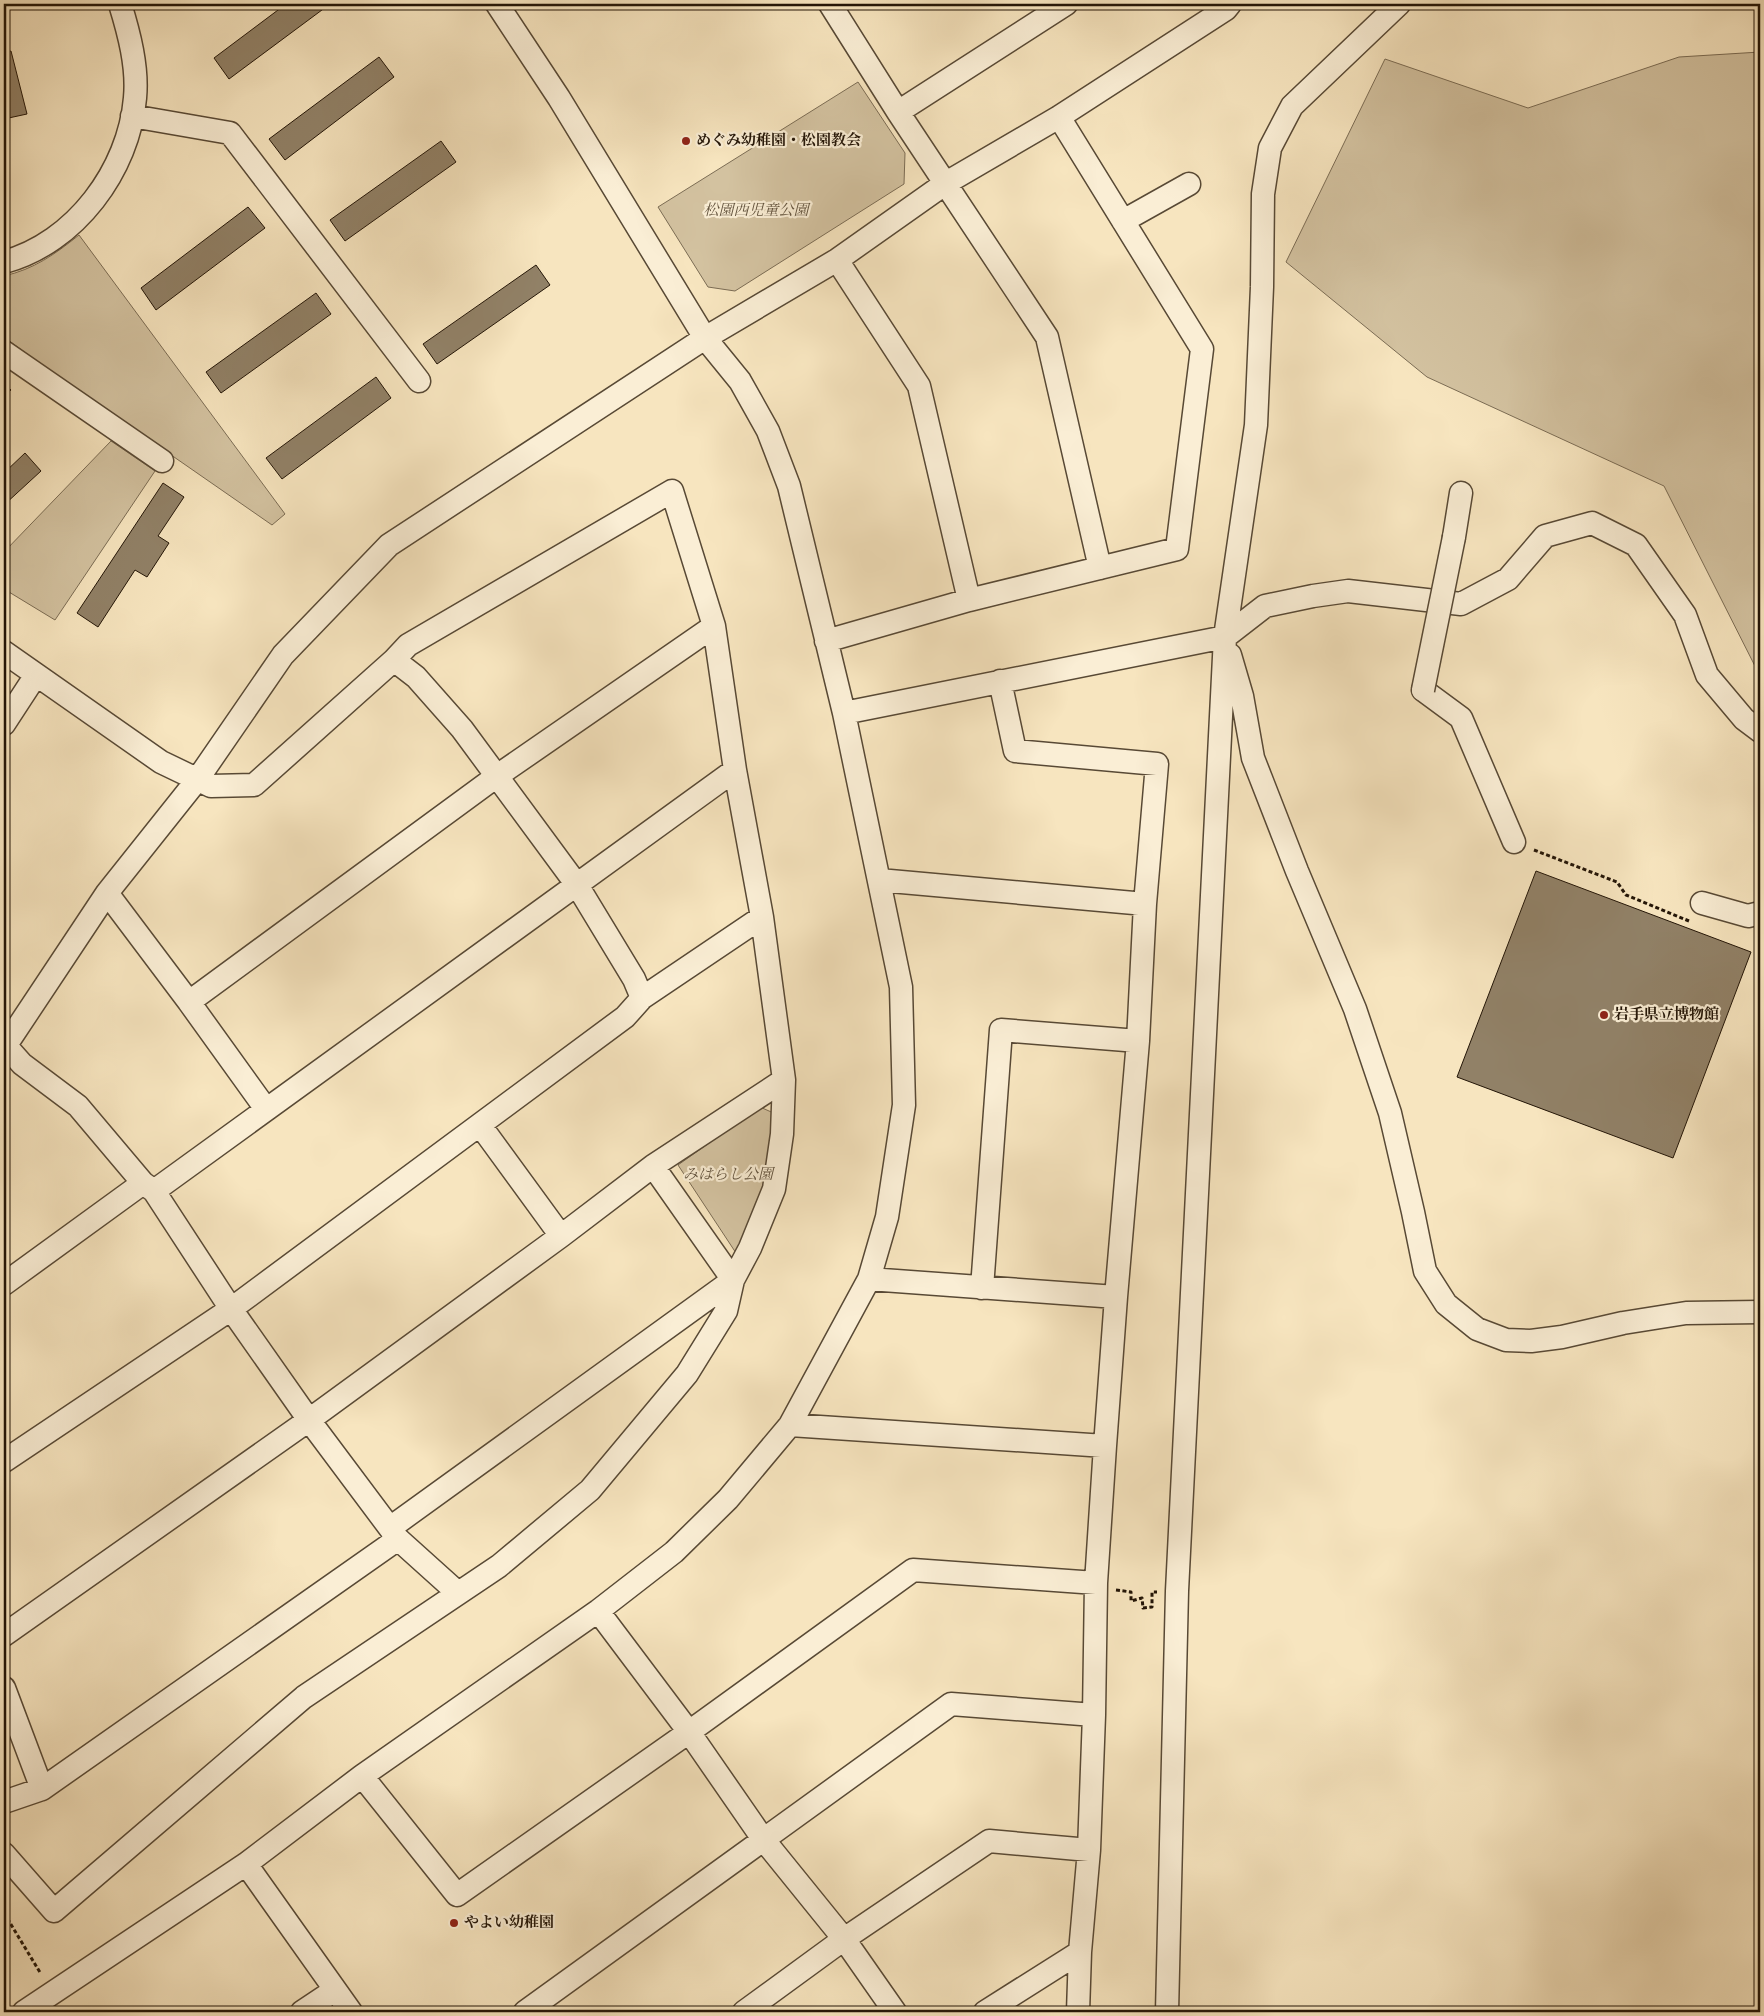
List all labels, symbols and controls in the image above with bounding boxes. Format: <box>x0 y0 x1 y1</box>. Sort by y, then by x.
place label: めぐみ幼稚園・松園教会 <box>696 132 861 149</box>
marker: めぐみ幼稚園・松園教会 <box>680 135 692 147</box>
park label: 松園西児童公園 <box>703 202 811 219</box>
place label: 岩手県立博物館 <box>1614 1005 1719 1023</box>
marker: 岩手県立博物館 <box>1598 1009 1610 1021</box>
park label: みはらし公園 <box>683 1166 776 1183</box>
place label: やよい幼稚園 <box>464 1914 554 1931</box>
marker: やよい幼稚園 <box>448 1917 460 1929</box>

